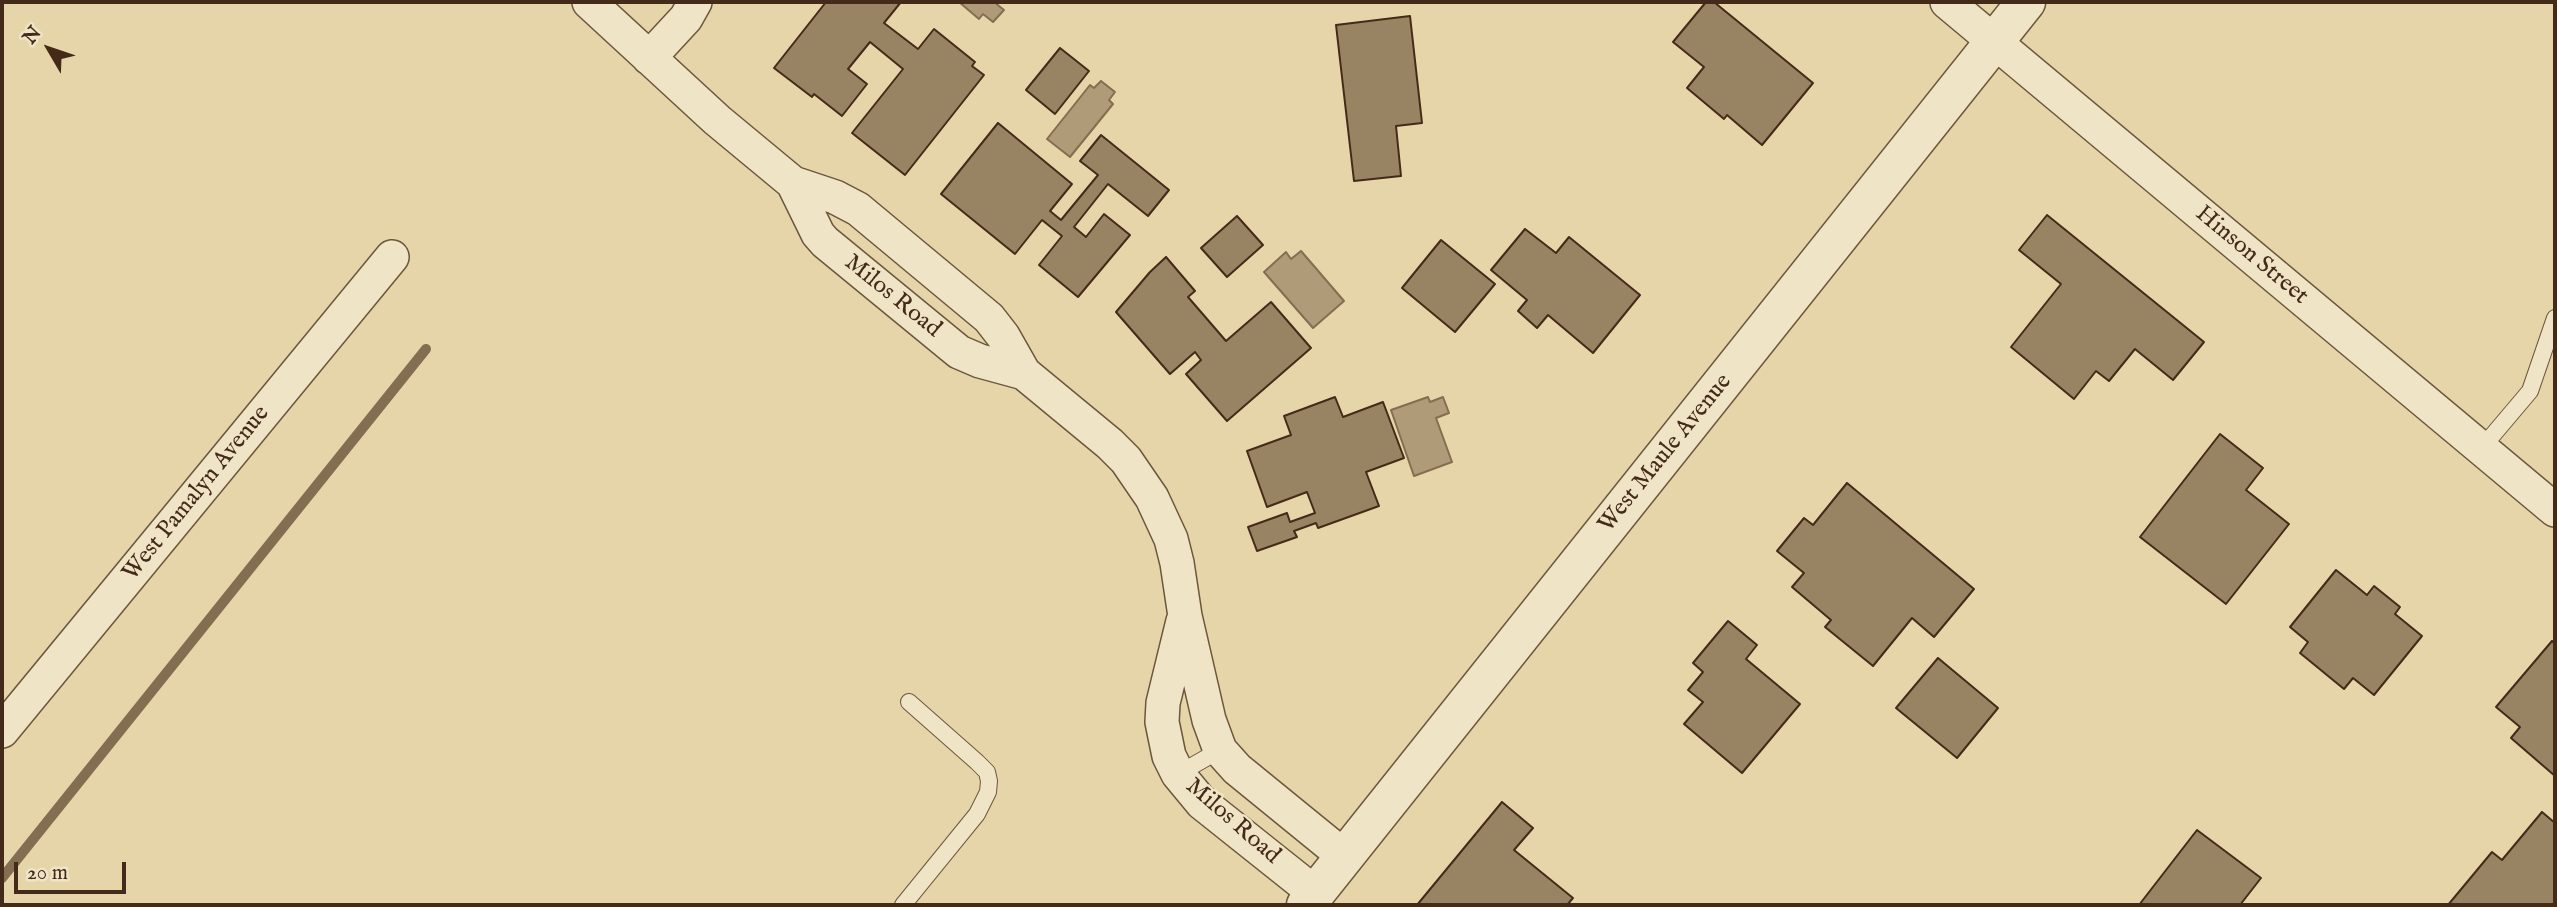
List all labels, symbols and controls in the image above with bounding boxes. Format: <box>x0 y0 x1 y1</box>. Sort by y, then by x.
north arrow <box>14 14 84 84</box>
text: N <box>18 22 47 50</box>
street label: Hinson Street <box>2189 200 2313 312</box>
street label: Milos Road <box>838 249 946 345</box>
street label: West Maule Avenue <box>1593 369 1739 539</box>
street label: West Pamalyn Avenue <box>118 401 276 587</box>
street label: Milos Road <box>1179 773 1285 871</box>
scale bar <box>18 848 130 892</box>
text: 20 m <box>27 860 68 887</box>

